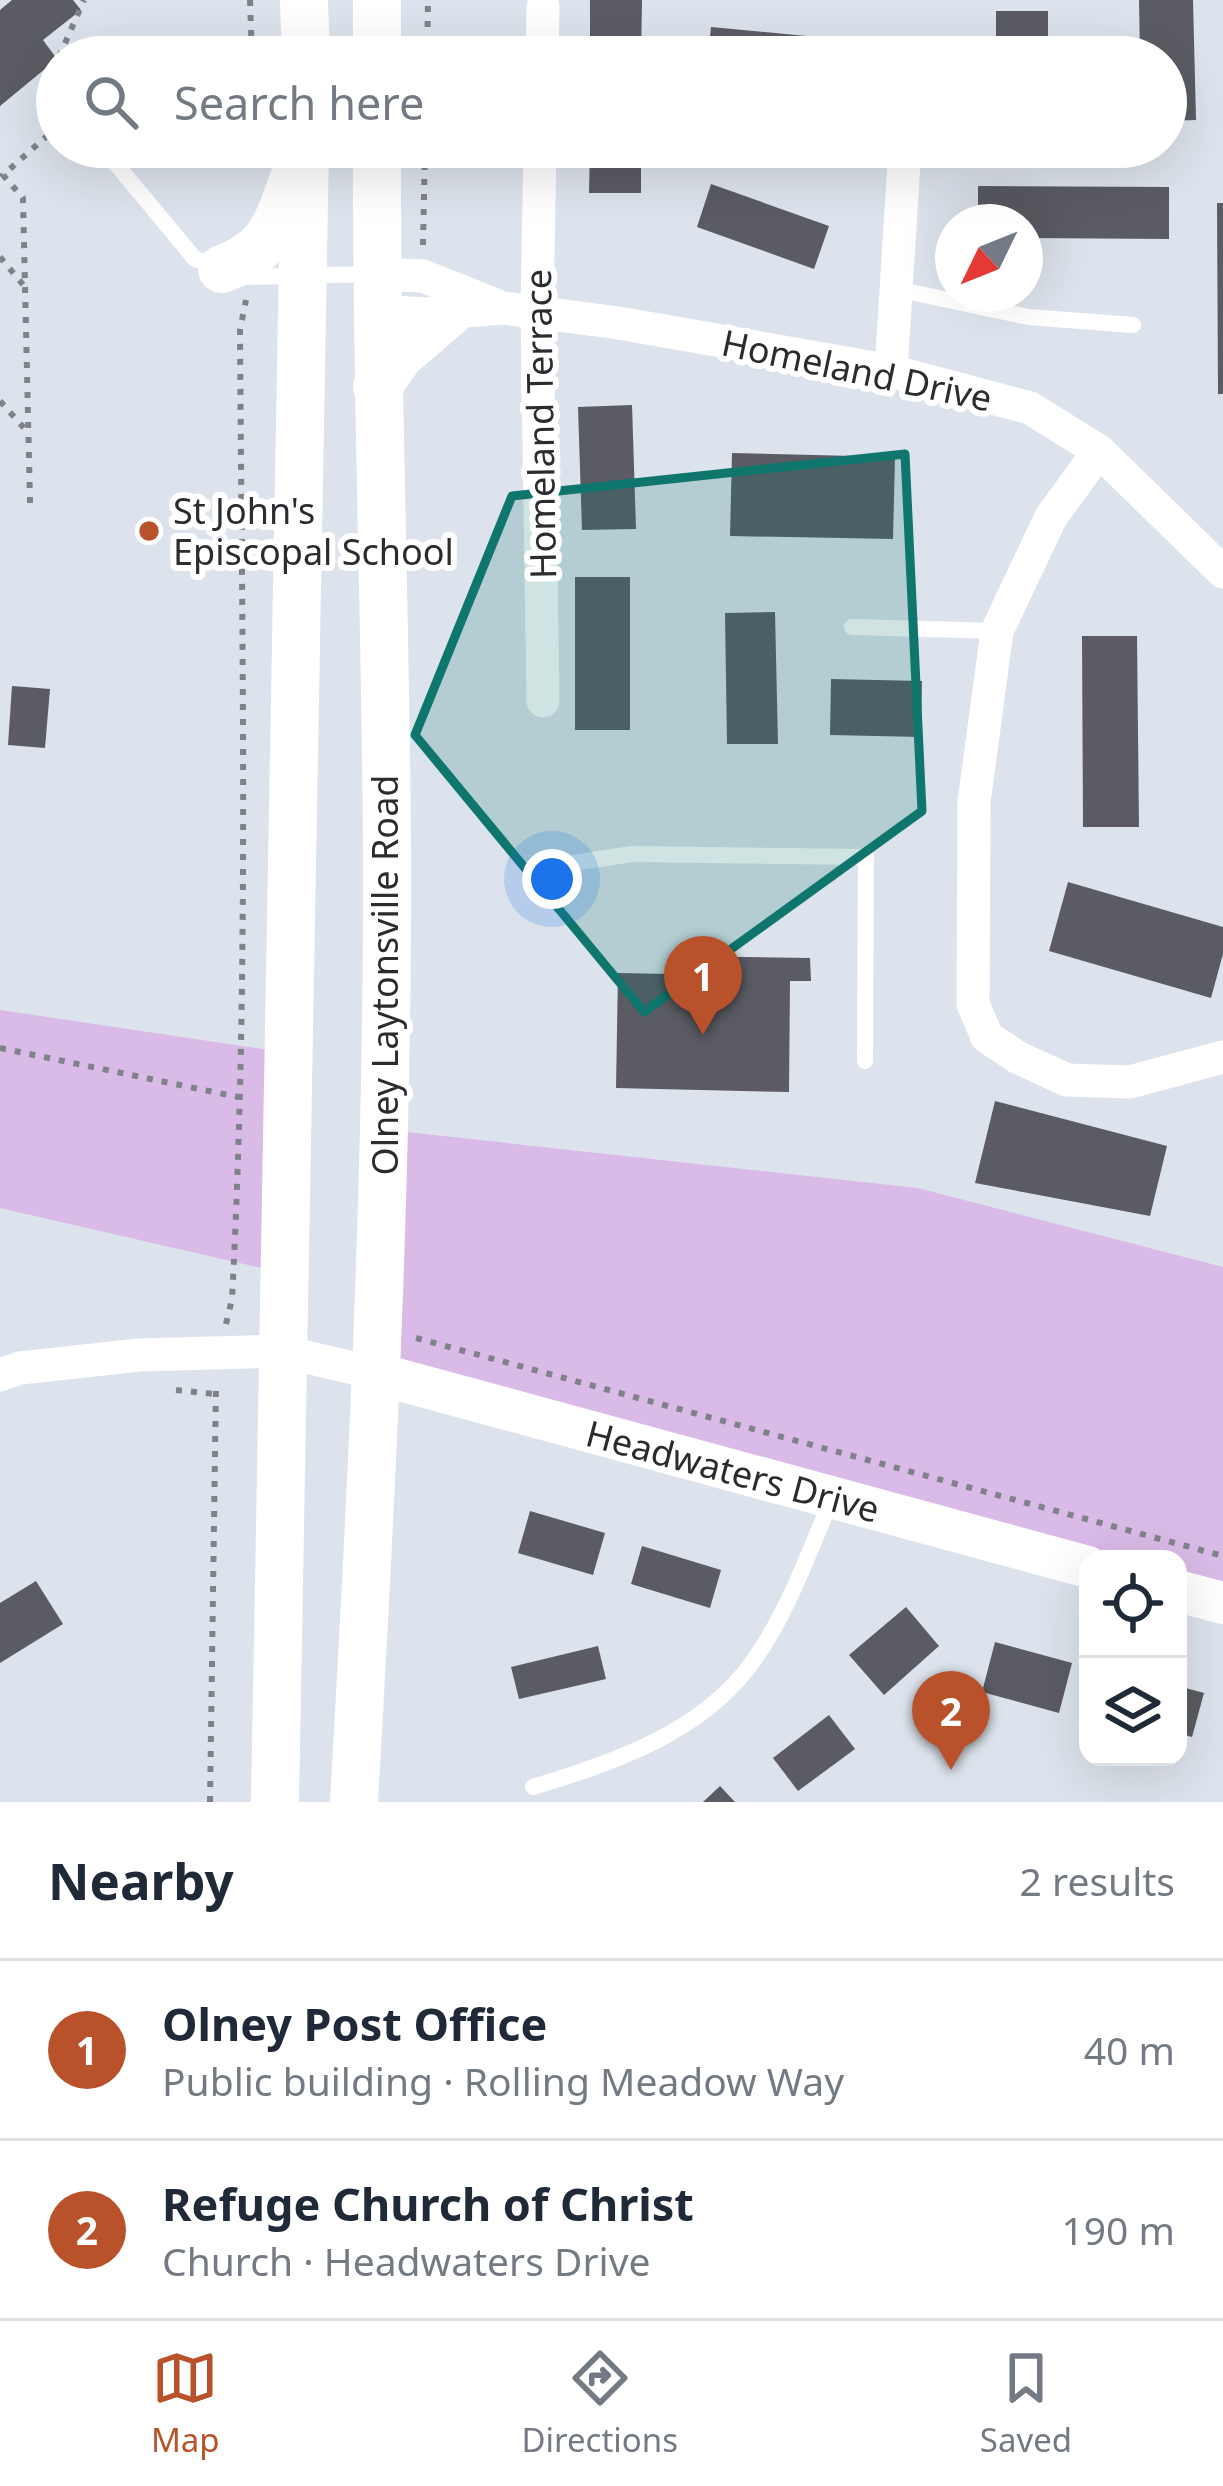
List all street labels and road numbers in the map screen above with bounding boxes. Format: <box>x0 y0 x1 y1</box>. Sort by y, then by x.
street label: Homeland Terrace <box>513 268 567 580</box>
street label: Homeland Drive <box>718 317 996 423</box>
street label: Olney Laytonsville Road <box>360 775 409 1175</box>
street label: Headwaters Drive <box>581 1408 885 1534</box>

